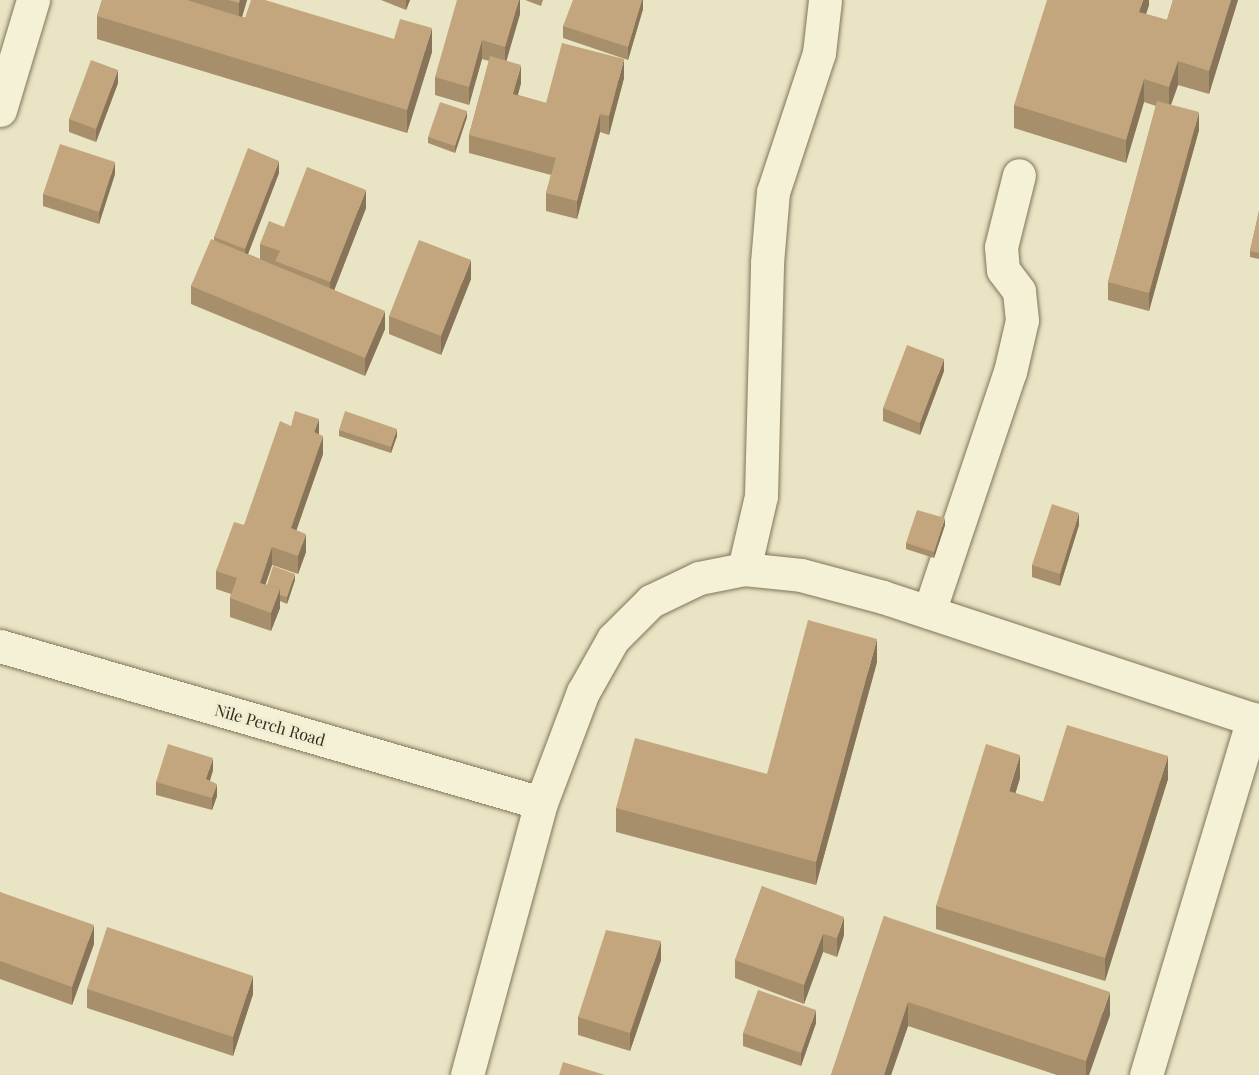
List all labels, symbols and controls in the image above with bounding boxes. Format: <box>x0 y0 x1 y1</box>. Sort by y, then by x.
street label: Nile Perch Road <box>213 700 327 750</box>

